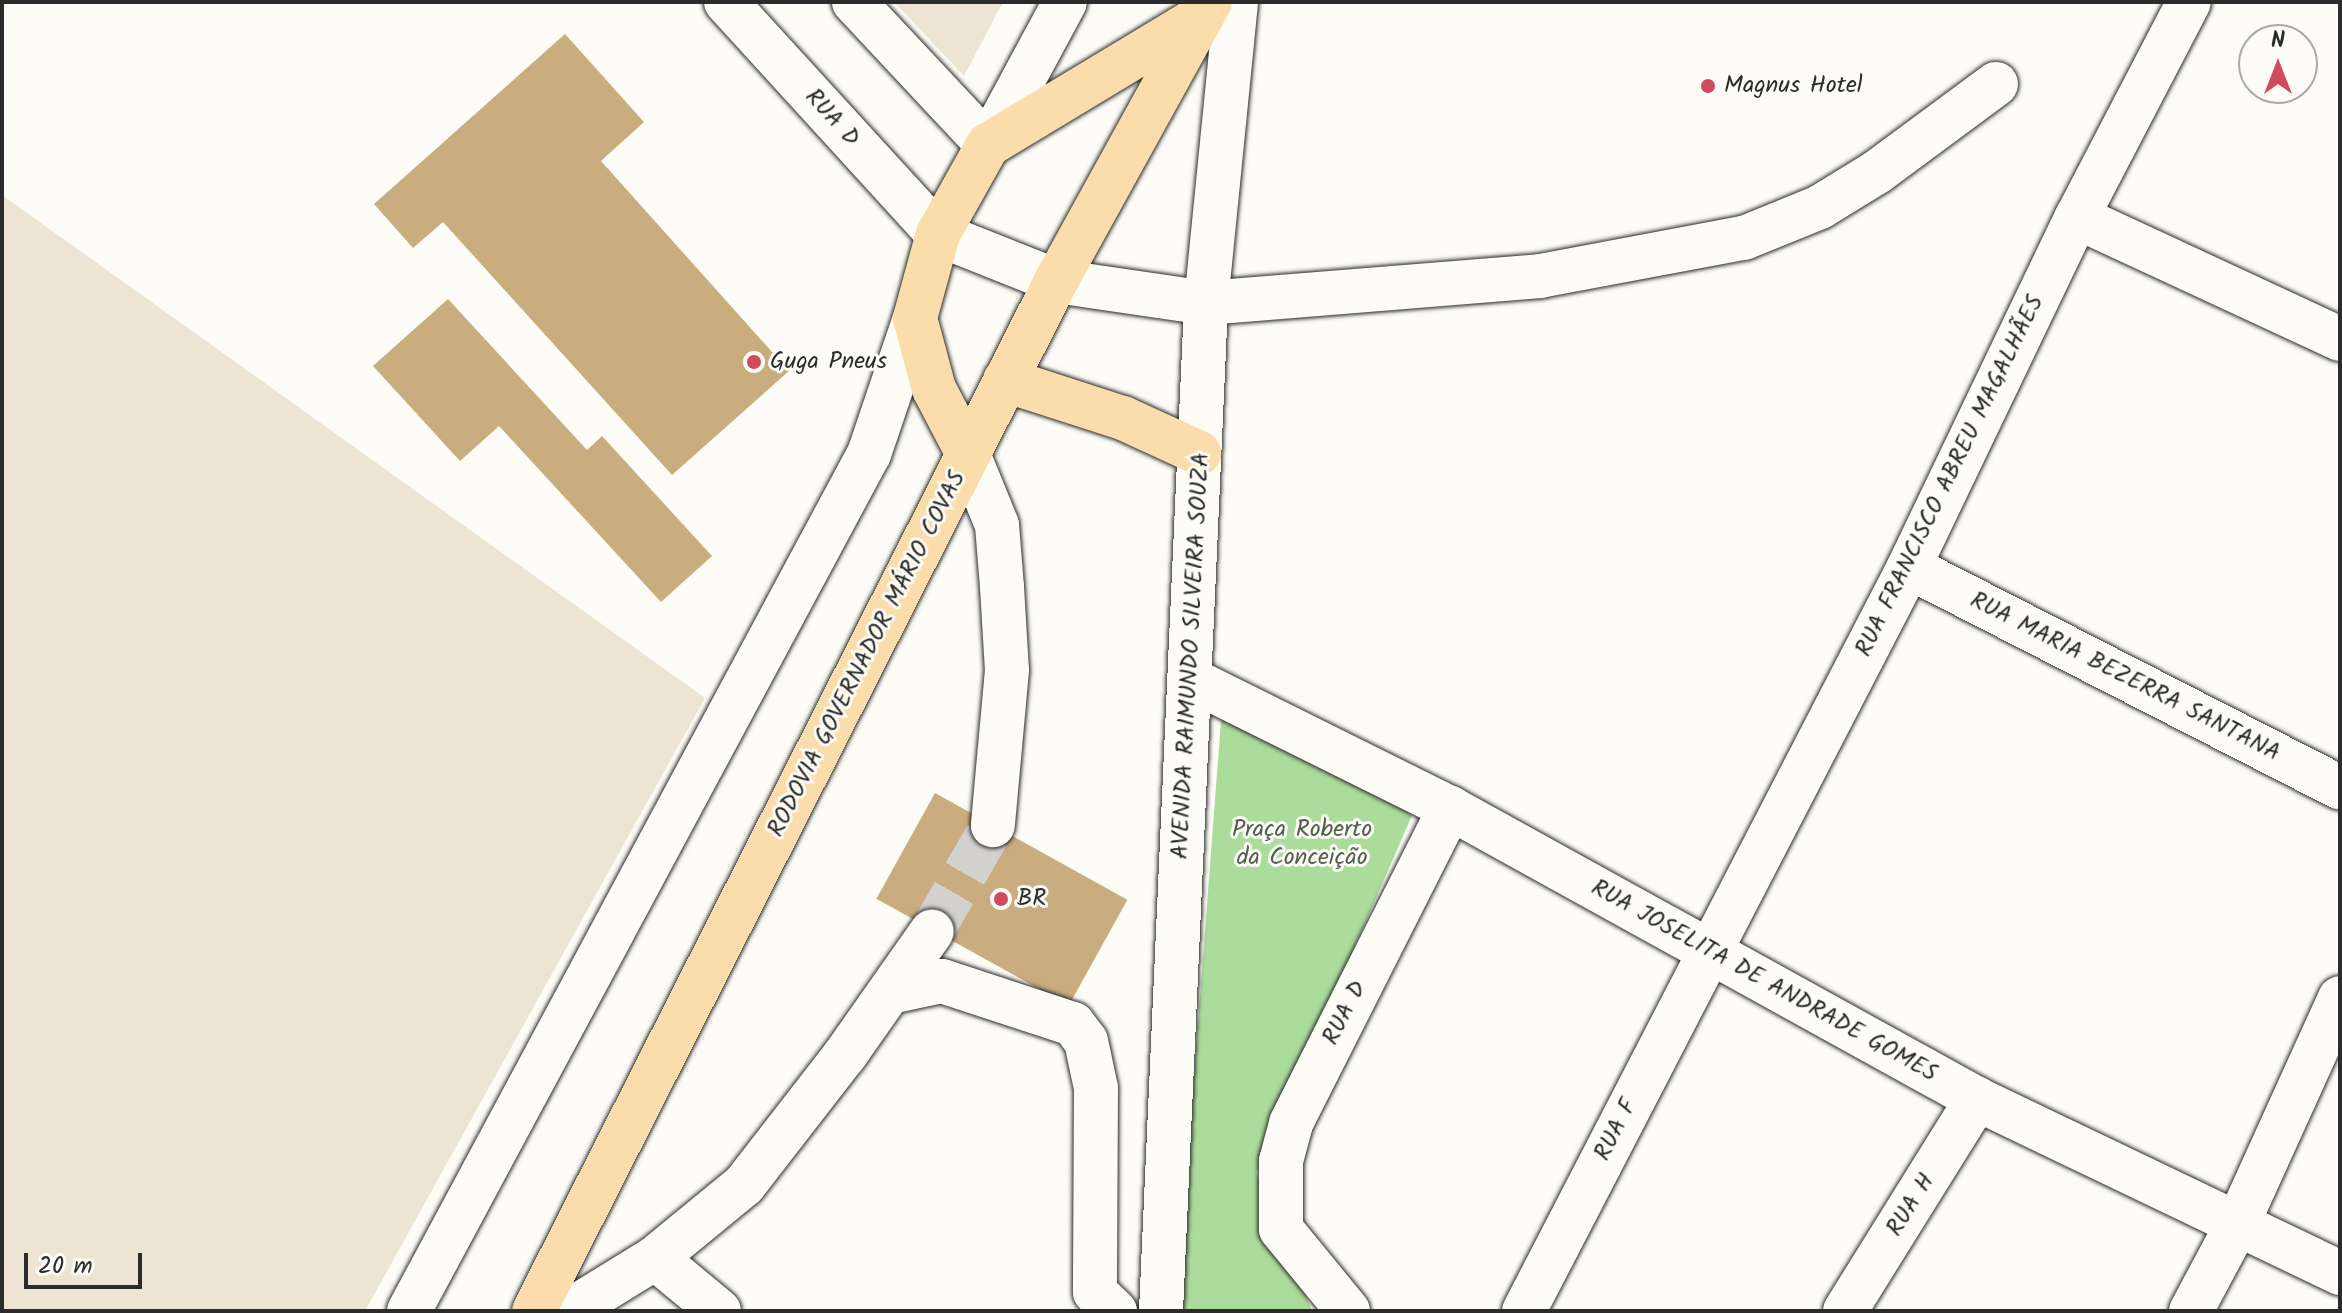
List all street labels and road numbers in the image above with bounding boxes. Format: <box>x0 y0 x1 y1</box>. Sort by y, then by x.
street label: RUA D <box>799 83 865 153</box>
street label: RUA FRANCISCO ABREU MAGALHÃES <box>1850 291 2050 661</box>
street label: AVENIDA RAIMUNDO SILVEIRA SOUZA <box>1166 452 1216 860</box>
street label: RODOVIA GOVERNADOR MÁRIO COVAS <box>762 466 972 842</box>
street label: RUA MARIA BEZERRA SANTANA <box>1965 586 2285 768</box>
street label: RUA JOSELITA DE ANDRADE GOMES <box>1586 874 1942 1088</box>
street label: RUA D <box>1317 976 1373 1050</box>
street label: RUA F <box>1588 1094 1644 1166</box>
street label: RUA H <box>1881 1168 1941 1242</box>

